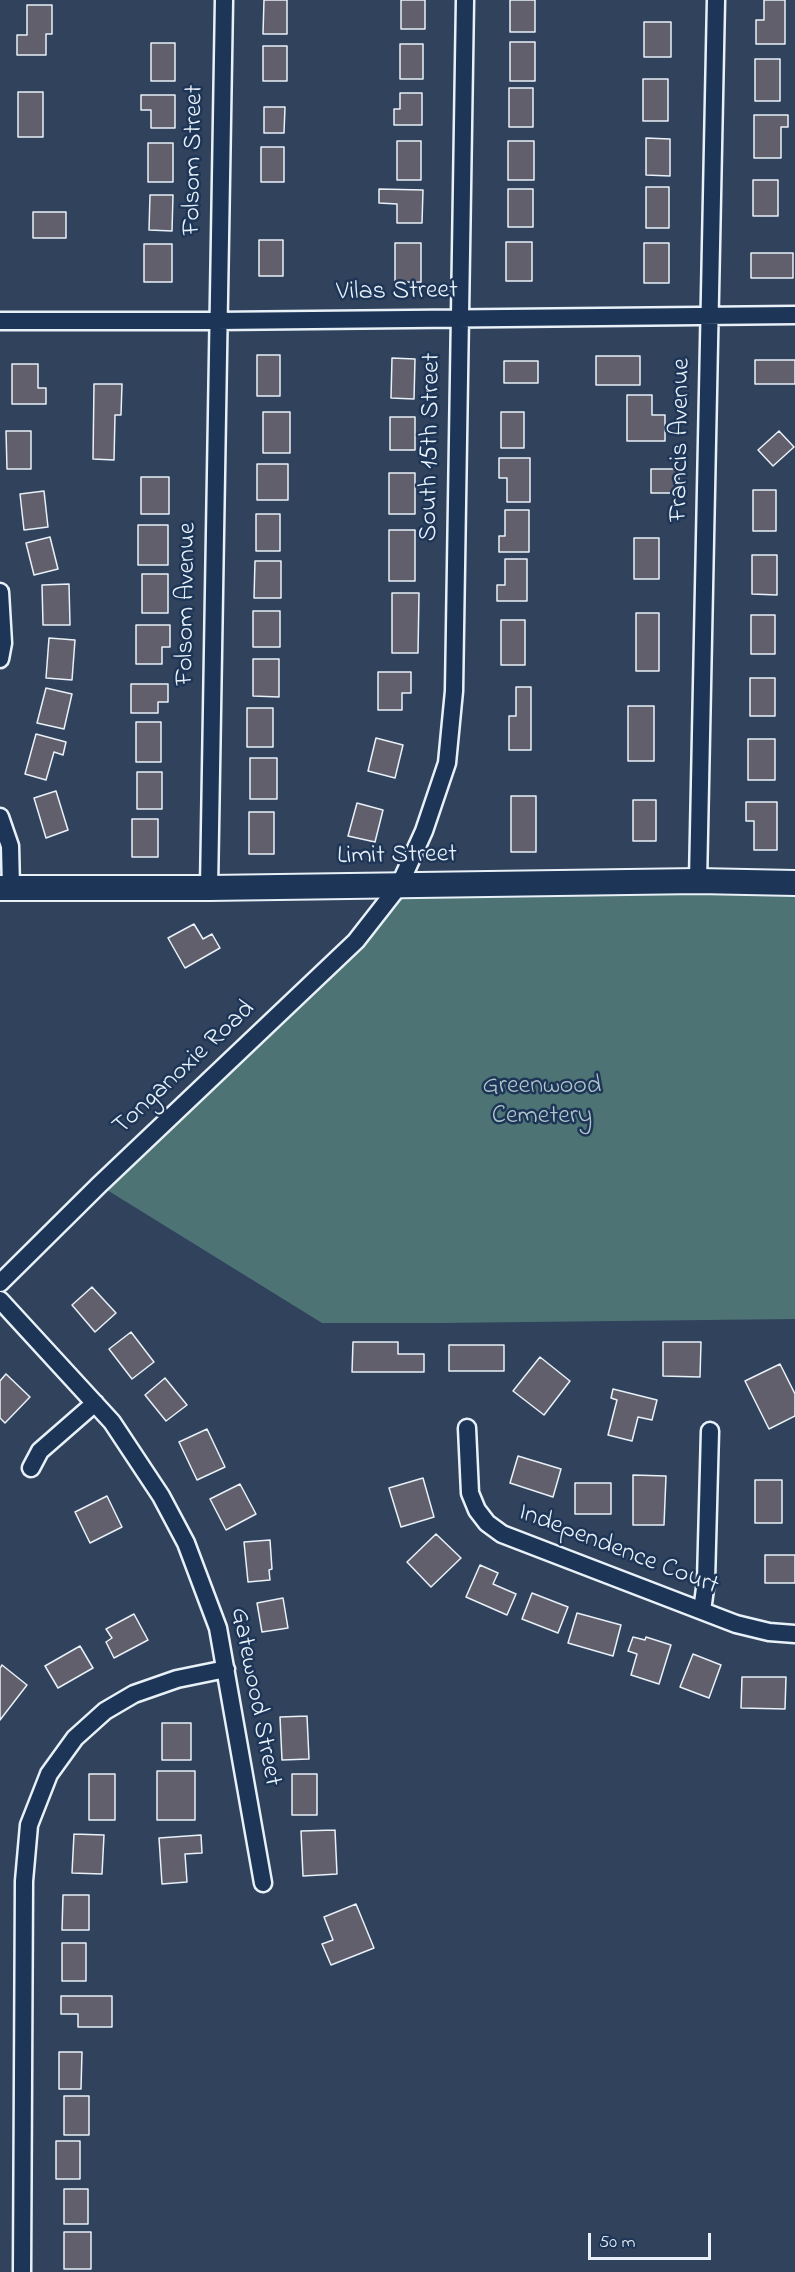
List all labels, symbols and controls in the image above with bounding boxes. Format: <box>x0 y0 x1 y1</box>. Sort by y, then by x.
street label: Folsom Street <box>178 84 212 236</box>
street label: Vilas Street <box>336 276 458 310</box>
street label: South 15th Street <box>415 352 449 542</box>
street label: Francis Avenue <box>665 358 699 522</box>
street label: Folsom Avenue <box>171 522 205 686</box>
street label: Limit Street <box>337 840 457 874</box>
street label: Tonganoxie Road <box>107 995 263 1143</box>
park label: Greenwood Cemetery <box>483 1072 601 1134</box>
street label: Independence Court <box>513 1498 723 1604</box>
street label: Gatewood Street <box>221 1605 287 1789</box>
scale bar <box>591 2221 714 2259</box>
text: 50 m <box>599 2230 636 2256</box>

